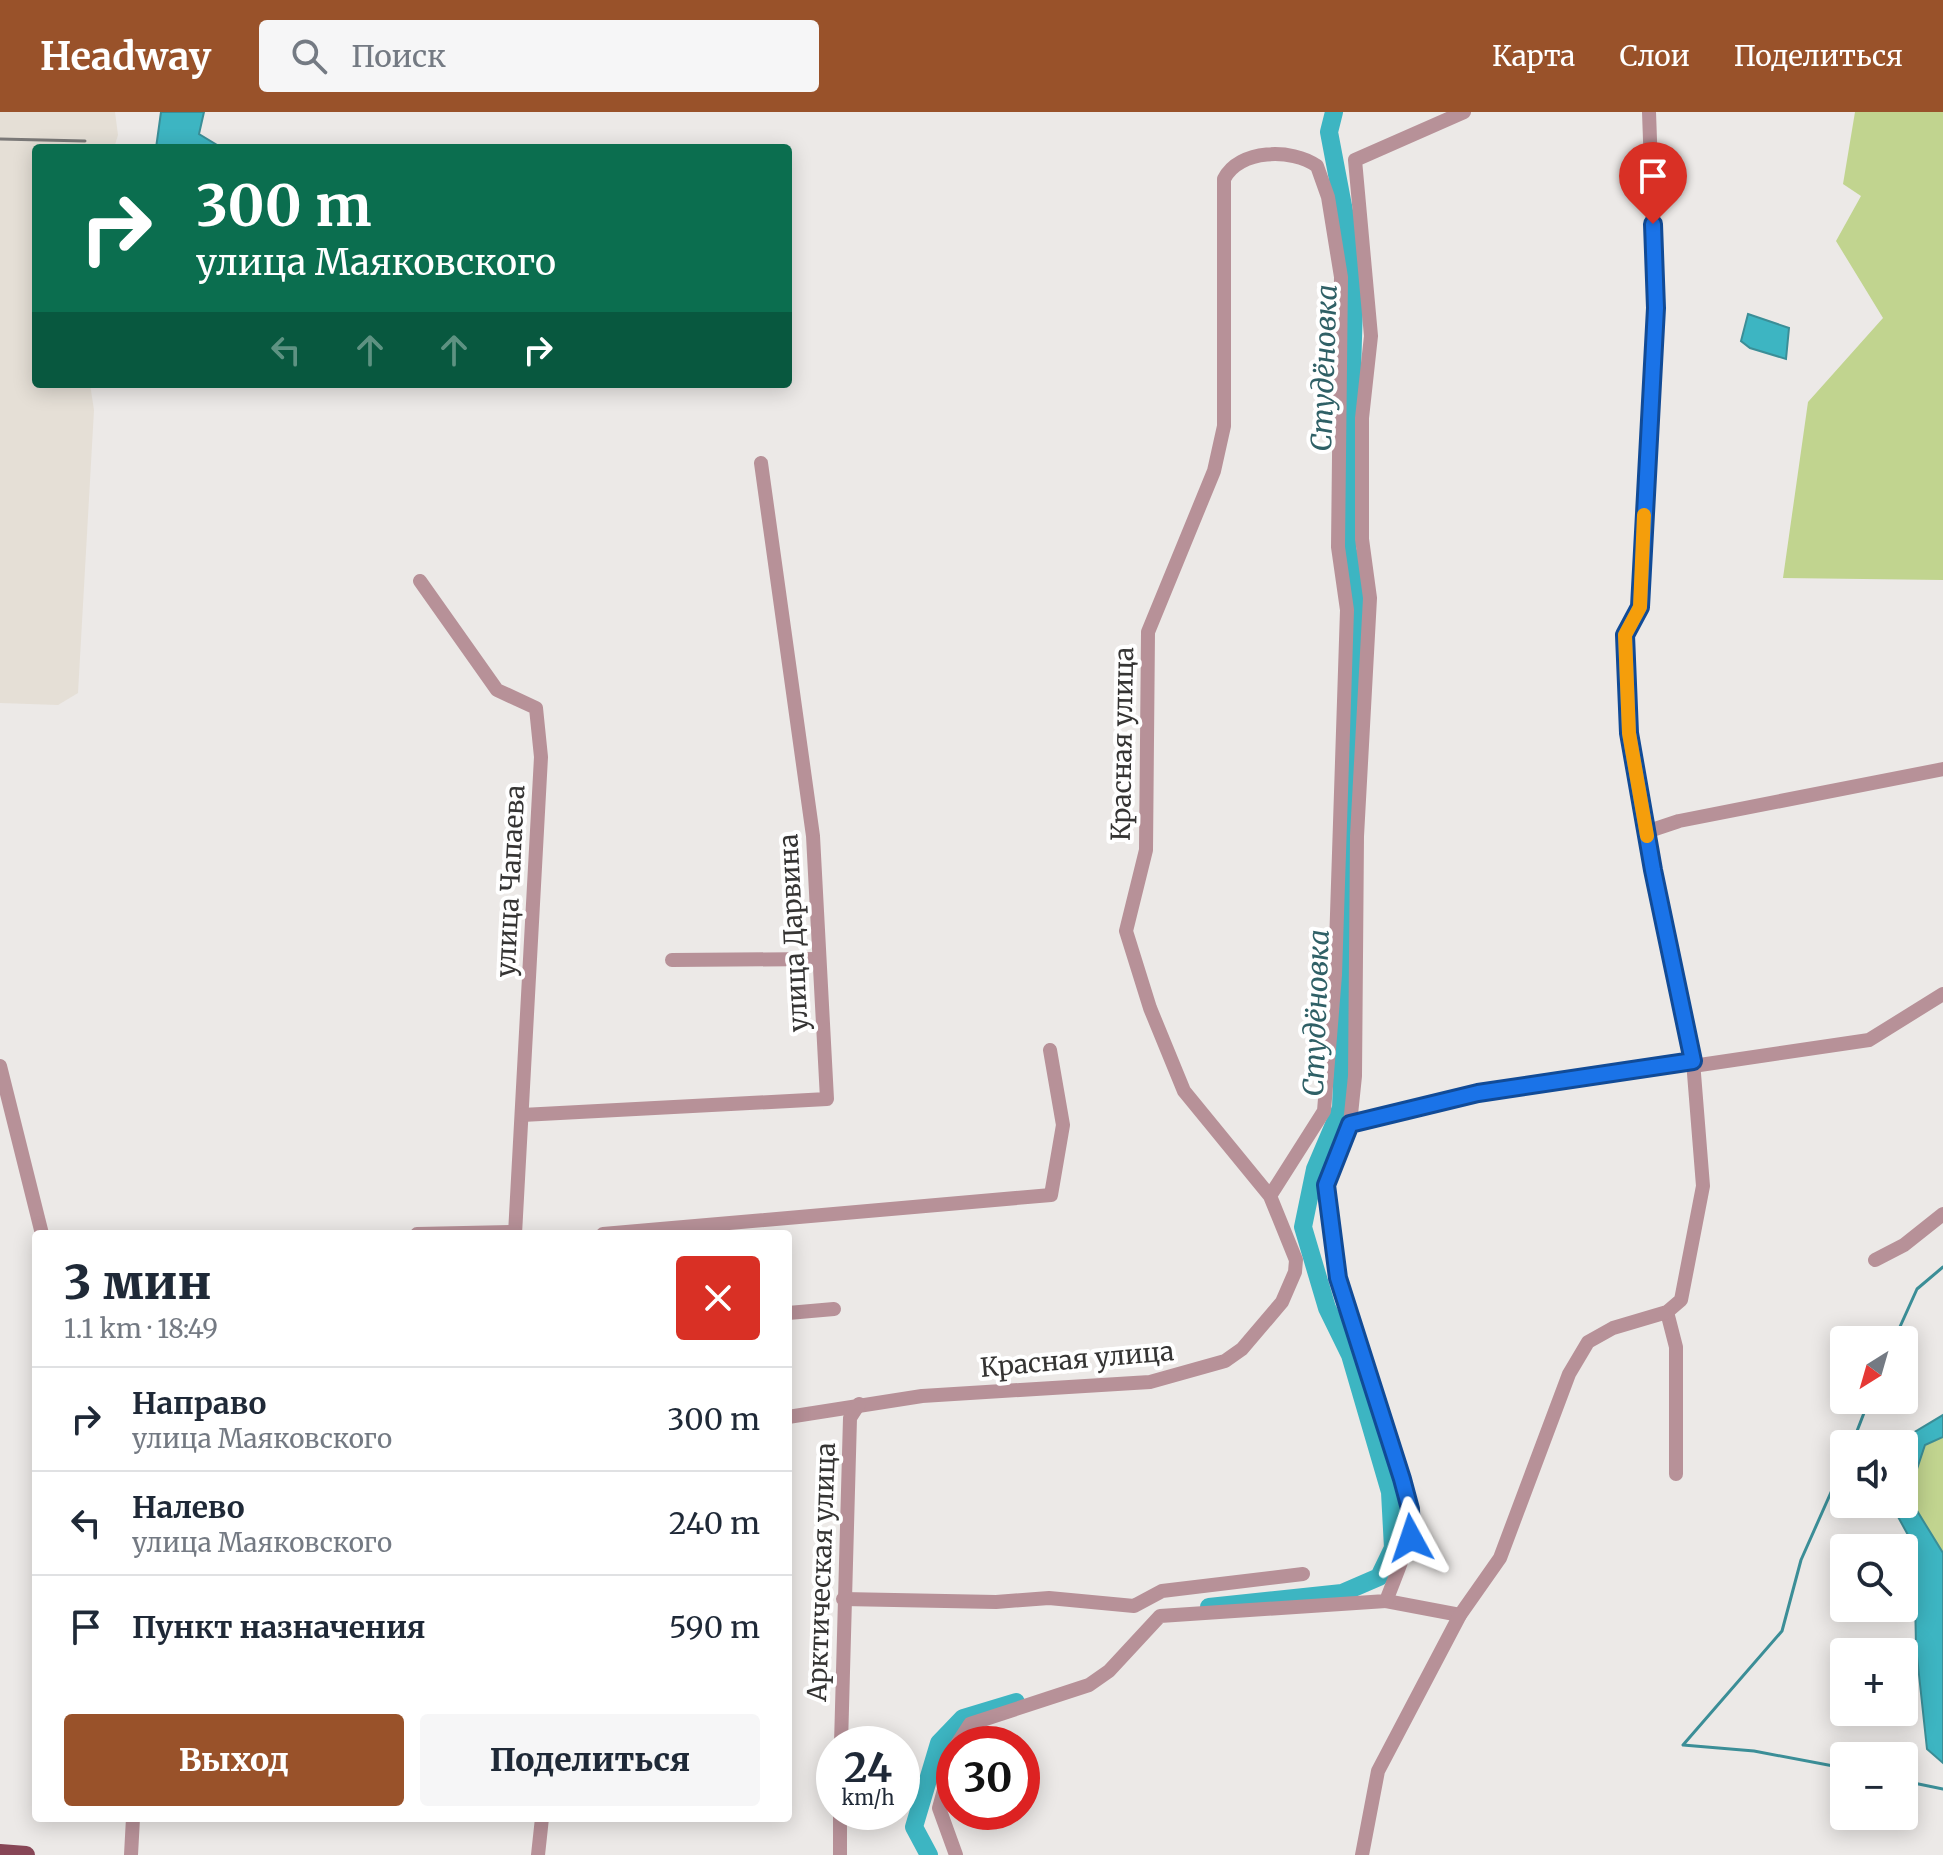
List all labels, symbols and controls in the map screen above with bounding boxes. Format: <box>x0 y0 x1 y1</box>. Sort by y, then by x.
search box <box>259 20 819 92</box>
text: Headway <box>40 33 211 80</box>
icon: search <box>287 34 331 78</box>
text: Поиск <box>351 37 446 75</box>
text: Карта <box>1492 38 1575 74</box>
text: Слои <box>1619 38 1690 74</box>
text: Поделиться <box>1734 38 1903 74</box>
pin <box>1619 142 1687 224</box>
icon: arrive <box>1631 154 1675 198</box>
text: 300 m <box>196 171 372 241</box>
icon: right <box>64 176 168 280</box>
text: улица Маяковского <box>196 240 556 285</box>
water label: Студёновка <box>1303 284 1345 452</box>
icon: left <box>264 328 308 372</box>
icon: ahead <box>348 328 392 372</box>
icon: ahead <box>432 328 476 372</box>
icon: right <box>516 328 560 372</box>
street label: Красная улица <box>1104 646 1140 841</box>
street label: улица Чапаева <box>488 784 532 978</box>
street label: улица Дарвина <box>771 833 815 1033</box>
water label: Студёновка <box>1295 929 1337 1097</box>
text: 3 мин <box>64 1252 212 1312</box>
button: close <box>676 1256 760 1340</box>
text: 1.1 km · 18:49 <box>64 1312 218 1345</box>
north arrow <box>1830 1326 1918 1414</box>
map controls <box>1830 1326 1918 1830</box>
street label: Красная улица <box>979 1334 1175 1384</box>
text: Направо <box>132 1384 266 1422</box>
icon: right <box>64 1397 108 1441</box>
text: 300 m <box>667 1400 760 1438</box>
text: улица Маяковского <box>132 1422 392 1455</box>
button: sound <box>1830 1430 1918 1518</box>
street label: Арктическая улица <box>800 1442 842 1703</box>
text: Налево <box>132 1488 245 1526</box>
position arrow <box>1369 1496 1453 1580</box>
icon: left <box>64 1501 108 1545</box>
text: 240 m <box>669 1504 760 1542</box>
text: улица Маяковского <box>132 1526 392 1559</box>
button: search <box>1830 1534 1918 1622</box>
icon: arrive <box>64 1605 108 1649</box>
text: Пункт назначения <box>132 1608 426 1646</box>
text: 590 m <box>669 1608 760 1646</box>
button: + <box>1830 1638 1918 1726</box>
button: Выход <box>64 1714 404 1806</box>
button: Поделиться <box>420 1714 760 1806</box>
speed limit sign: 30 <box>936 1726 1040 1830</box>
button: − <box>1830 1742 1918 1830</box>
text: 24 <box>844 1743 892 1793</box>
text: km/h <box>842 1785 894 1810</box>

